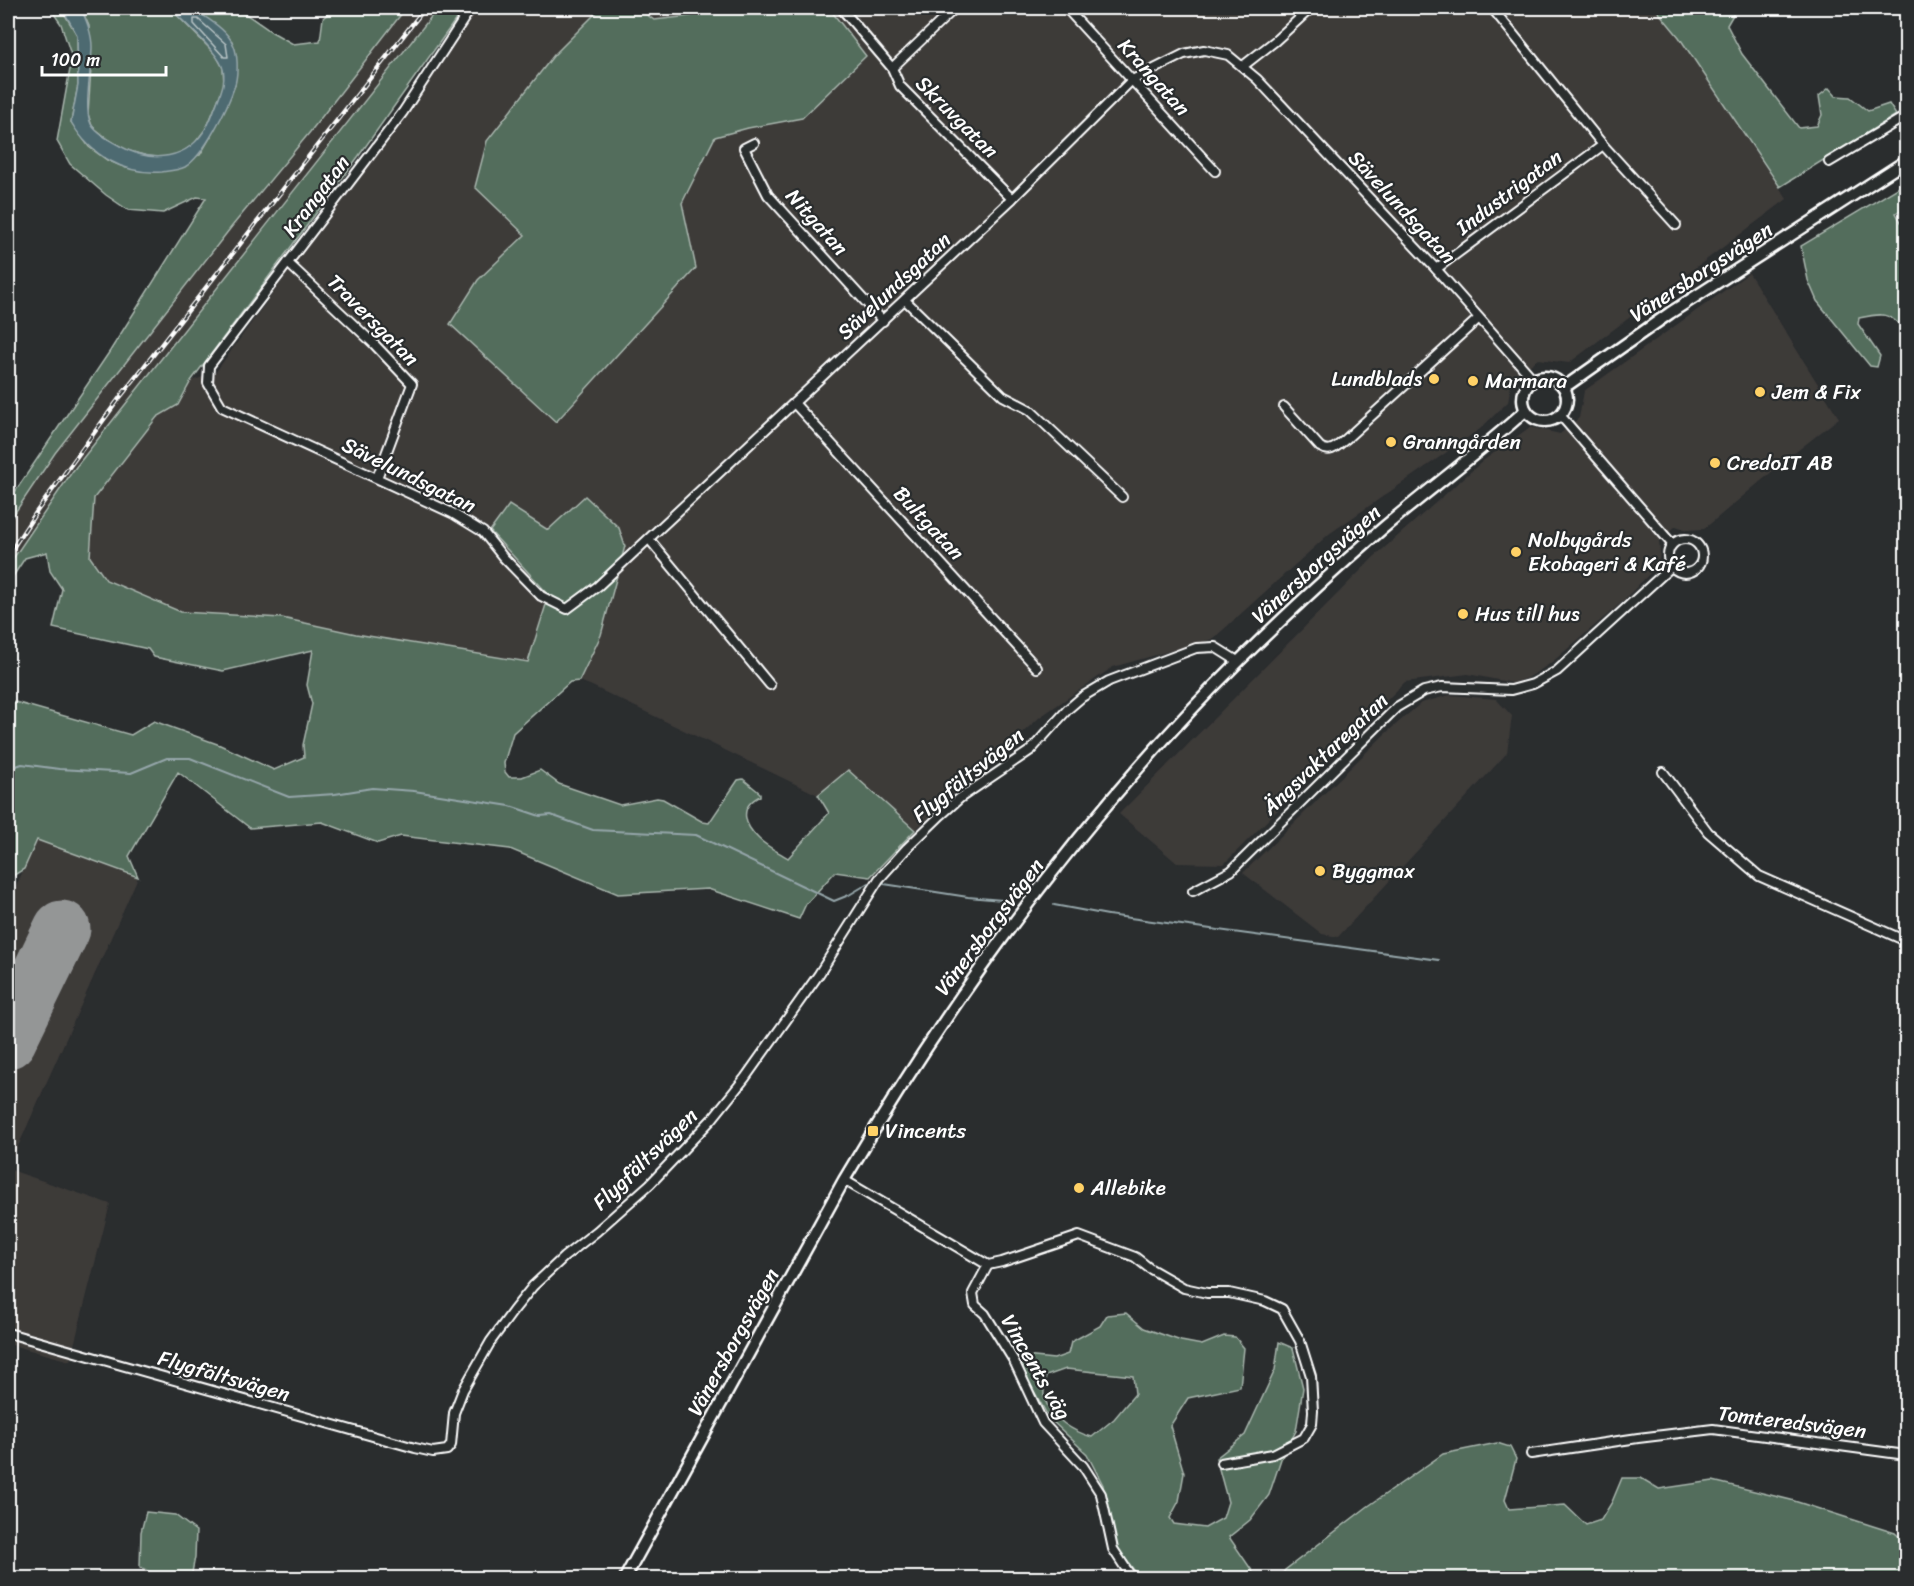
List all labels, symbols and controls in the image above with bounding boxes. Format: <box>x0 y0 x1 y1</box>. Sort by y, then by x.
street label: Krangatan <box>1108 29 1200 125</box>
scale bar <box>42 39 166 77</box>
text: 100 m <box>51 44 100 76</box>
street label: Skruvgatan <box>906 66 1008 168</box>
street label: Industrigatan <box>1446 139 1571 246</box>
street label: Sävelundsgatan <box>1338 141 1466 273</box>
street label: Krangatan <box>272 146 360 246</box>
street label: Nitgatan <box>776 179 858 265</box>
street label: Vänersborgsvägen <box>1621 211 1781 333</box>
street label: Sävelundsgatan <box>828 222 960 350</box>
street label: Traversgatan <box>317 264 429 376</box>
place label: Lundblads <box>1331 360 1422 398</box>
place label: Marmara <box>1485 362 1568 400</box>
marker: Lundblads <box>1427 372 1441 386</box>
place label: Jem & Fix <box>1771 373 1861 411</box>
marker: Marmara <box>1466 374 1480 388</box>
marker: Jem & Fix <box>1753 385 1767 399</box>
place label: Granngården <box>1403 423 1521 461</box>
street label: Sävelundsgatan <box>335 426 483 524</box>
marker: Granngården <box>1384 435 1398 449</box>
place label: CredoIT AB <box>1727 444 1833 482</box>
marker: CredoIT AB <box>1708 456 1722 470</box>
street label: Bultgatan <box>884 476 974 570</box>
street label: Vänersborgsvägen <box>1242 495 1390 633</box>
place label: Nolbygårds Ekobageri & Kafé <box>1528 521 1686 583</box>
marker: Nolbygårds Ekobageri & Kafé <box>1509 545 1523 559</box>
place label: Hus till hus <box>1475 595 1580 633</box>
marker: Hus till hus <box>1456 607 1470 621</box>
street label: Ängsvaktaregatan <box>1252 683 1398 826</box>
street label: Flygfältsvägen <box>903 717 1033 833</box>
street label: Vänersborgsvägen <box>924 850 1054 1004</box>
place label: Byggmax <box>1332 852 1415 890</box>
marker: Byggmax <box>1313 864 1327 878</box>
street label: Flygfältsvägen <box>583 1098 707 1220</box>
place label: Vincents <box>885 1112 966 1150</box>
marker: Vincents <box>866 1124 880 1138</box>
place label: Allebike <box>1090 1169 1166 1207</box>
marker: Allebike <box>1072 1181 1086 1195</box>
street label: Vänersborgsvägen <box>676 1261 790 1423</box>
street label: Vincents väg <box>990 1307 1082 1428</box>
street label: Flygfältsvägen <box>153 1339 295 1413</box>
street label: Tomteredsvägen <box>1716 1394 1868 1450</box>

